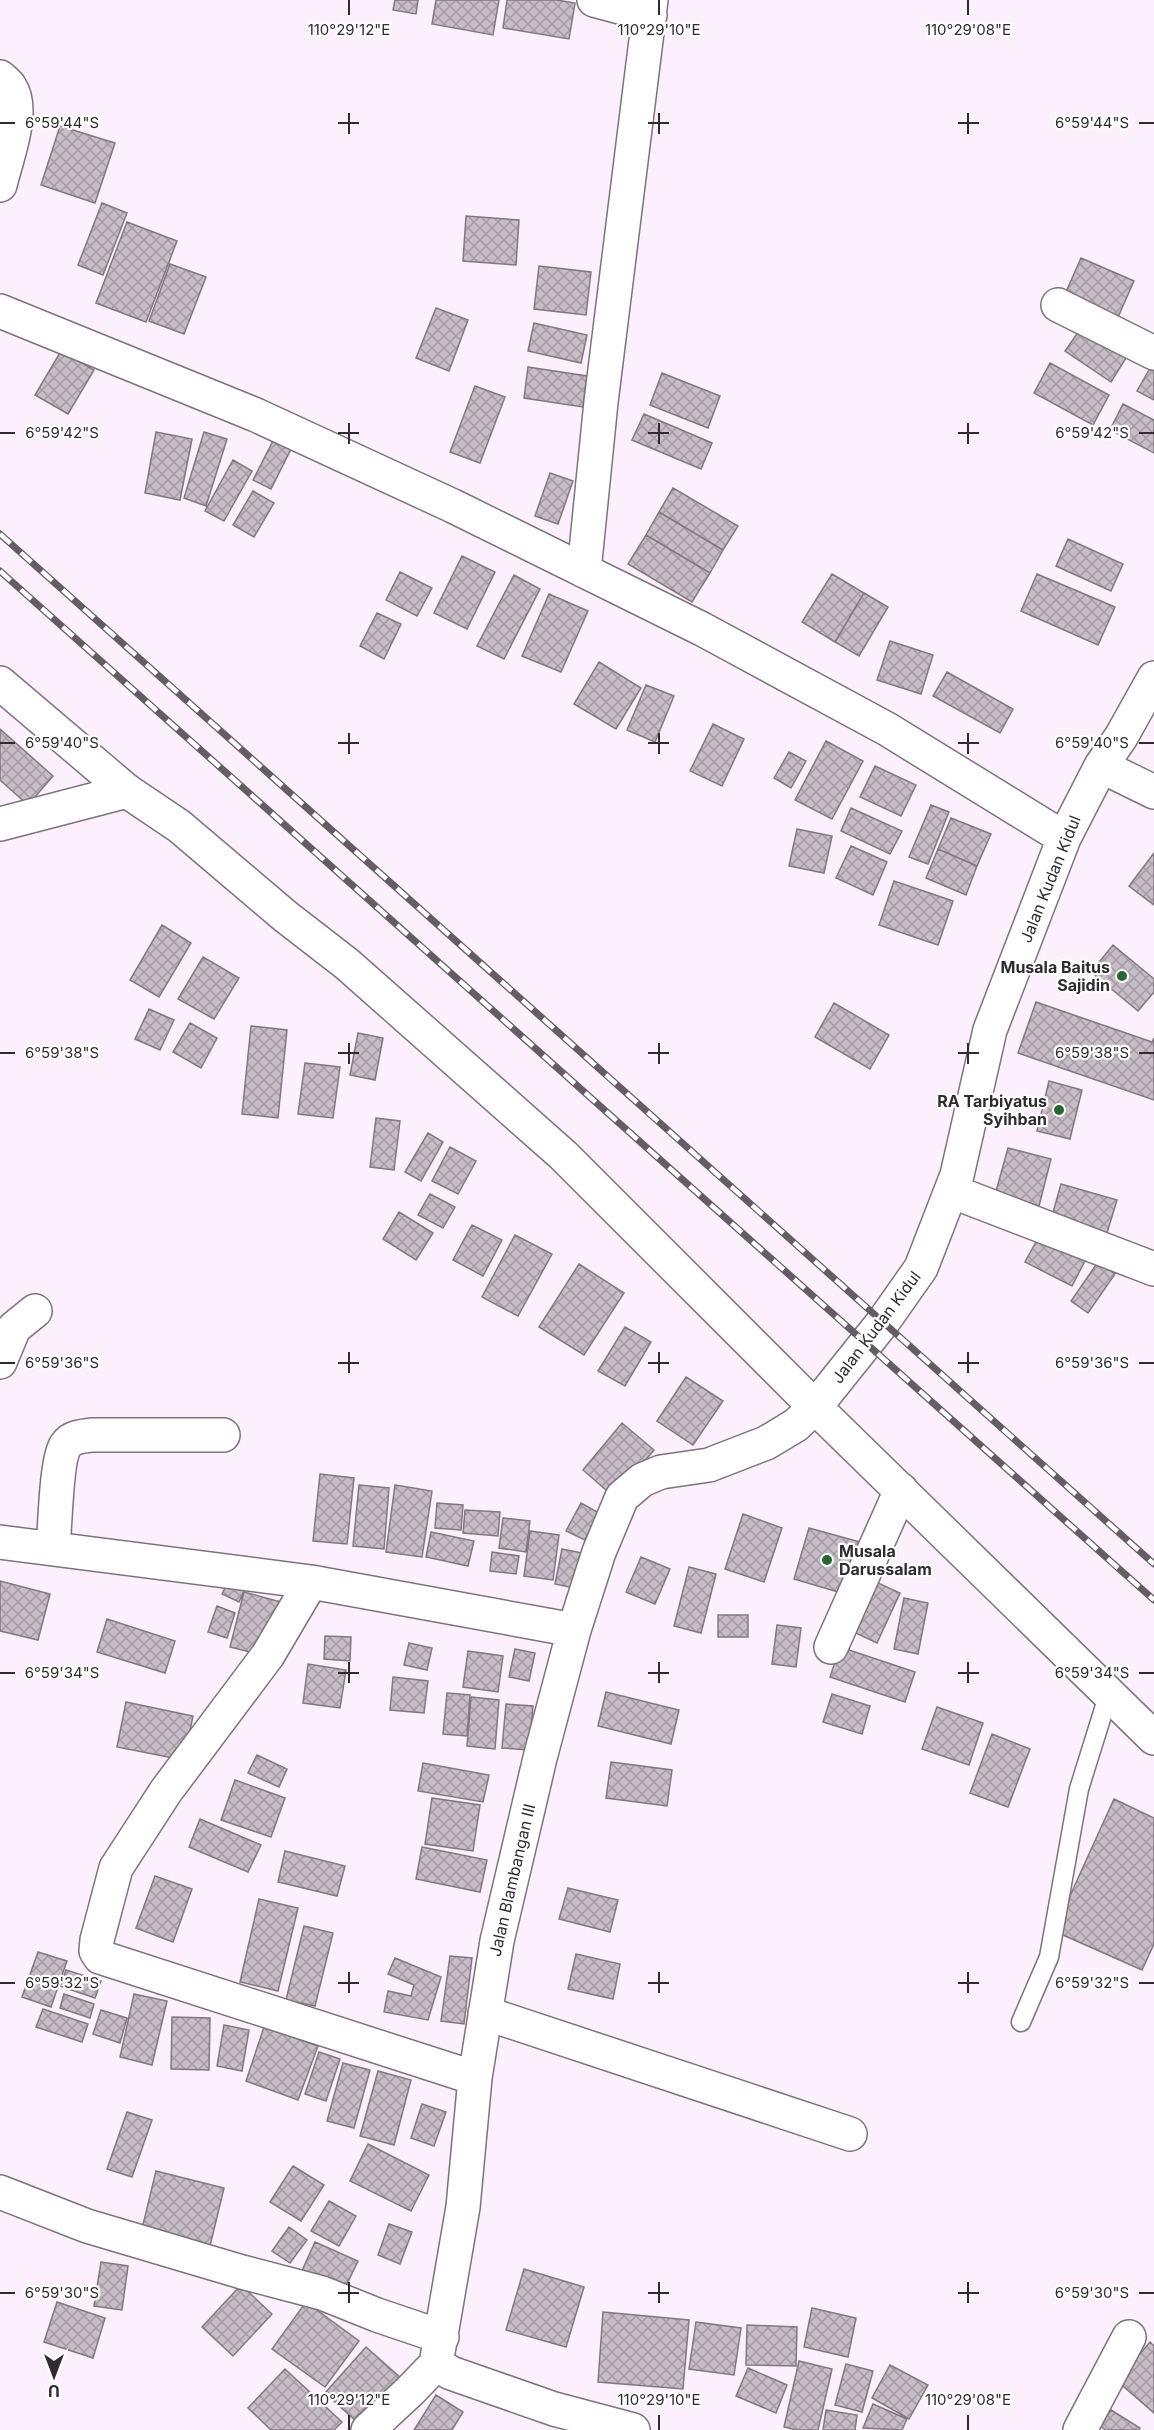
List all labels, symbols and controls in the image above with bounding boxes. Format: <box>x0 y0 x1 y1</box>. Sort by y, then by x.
text: 110°29'12"E <box>308 20 390 39</box>
text: 110°29'10"E <box>617 20 701 39</box>
text: 110°29'08"E <box>925 20 1011 39</box>
text: 6°59'44"S <box>25 113 99 132</box>
text: 6°59'44"S <box>1055 113 1129 132</box>
text: 6°59'42"S <box>25 423 99 442</box>
text: 6°59'42"S <box>1055 423 1129 442</box>
text: 6°59'40"S <box>25 733 99 752</box>
text: 6°59'40"S <box>1055 733 1129 752</box>
street label: Jalan Kudan Kidul <box>1015 813 1085 945</box>
place label: Musala Baitus Sajidin <box>1000 957 1110 995</box>
marker: Musala Baitus Sajidin <box>1115 969 1129 983</box>
text: 6°59'38"S <box>25 1043 99 1062</box>
text: 6°59'38"S <box>1055 1043 1129 1062</box>
place label: RA Tarbiyatus Syihban <box>937 1091 1047 1129</box>
marker: RA Tarbiyatus Syihban <box>1052 1103 1066 1117</box>
street label: Jalan Kudan Kidul <box>827 1267 925 1387</box>
text: 6°59'36"S <box>25 1353 99 1372</box>
text: 6°59'36"S <box>1055 1353 1129 1372</box>
place label: Musala Darussalam <box>839 1541 932 1579</box>
marker: Musala Darussalam <box>820 1553 834 1567</box>
text: 6°59'34"S <box>25 1663 99 1682</box>
text: 6°59'34"S <box>1055 1663 1129 1682</box>
street label: Jalan Blambangan III <box>485 1802 539 1958</box>
text: 6°59'32"S <box>25 1973 99 1992</box>
text: 6°59'32"S <box>1055 1973 1129 1992</box>
text: 6°59'30"S <box>25 2283 99 2302</box>
text: 6°59'30"S <box>1055 2283 1129 2302</box>
north arrow <box>24 2346 84 2406</box>
text: U <box>48 2381 60 2401</box>
text: 110°29'12"E <box>308 2390 390 2409</box>
text: 110°29'10"E <box>617 2390 701 2409</box>
text: 110°29'08"E <box>925 2390 1011 2409</box>

